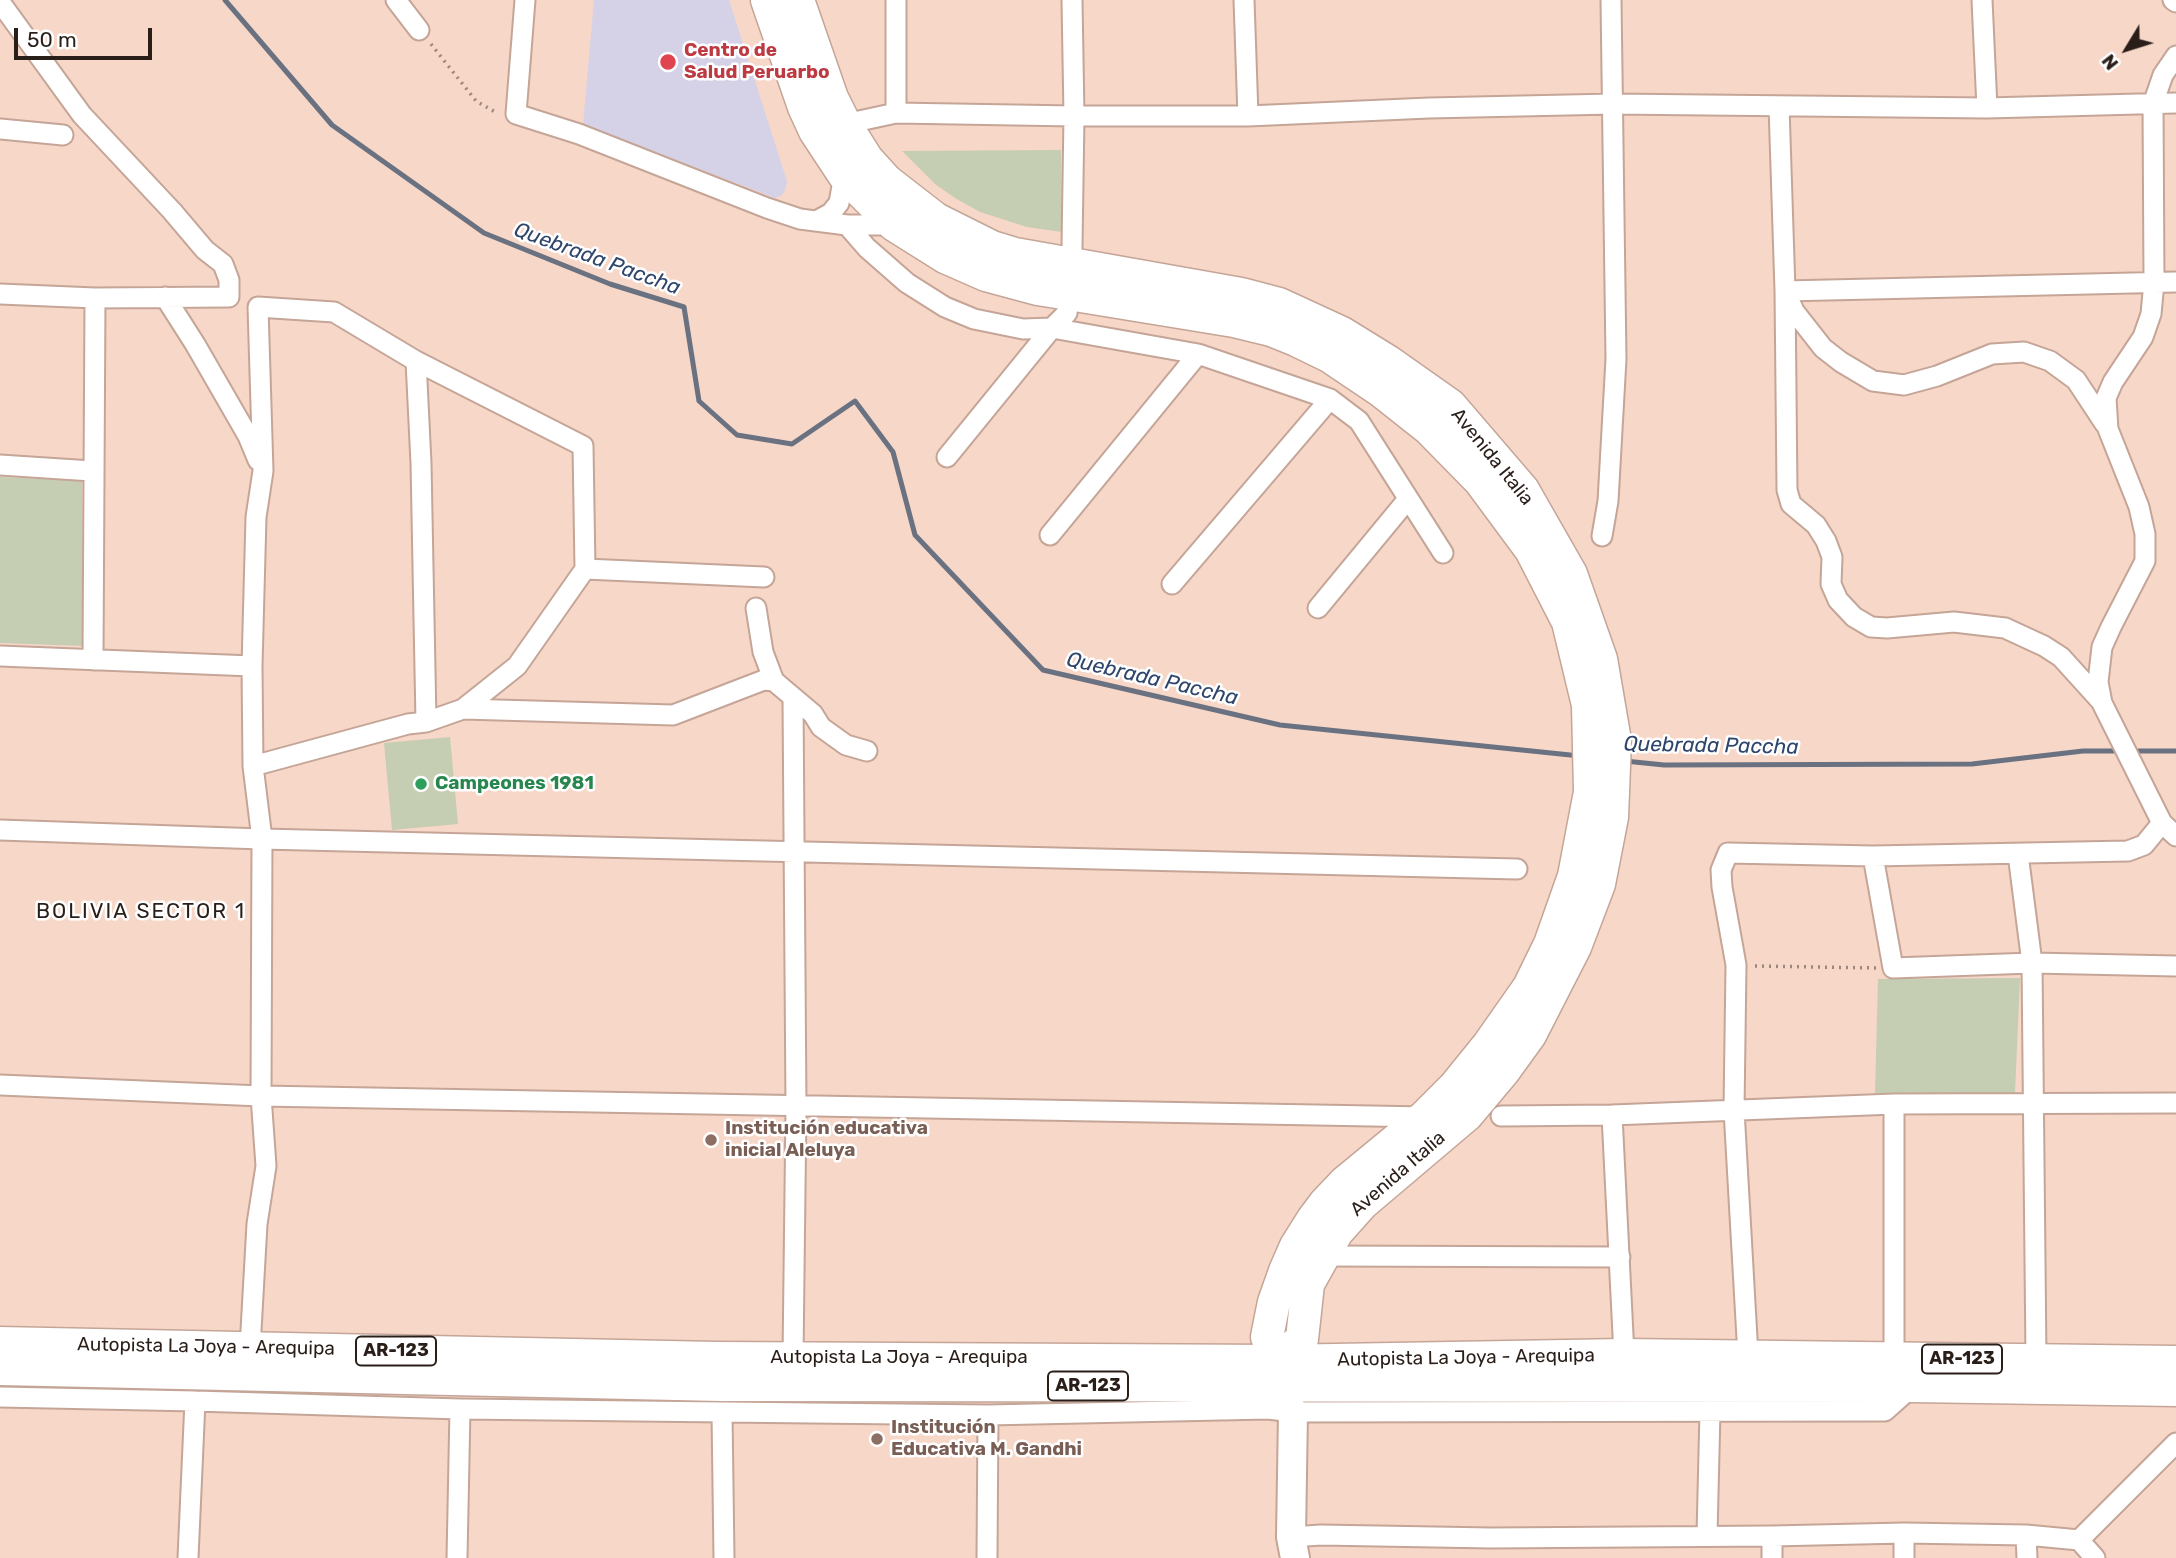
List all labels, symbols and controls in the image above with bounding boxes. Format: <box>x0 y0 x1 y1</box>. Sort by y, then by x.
scale bar <box>18 14 156 58</box>
north arrow <box>2092 14 2162 84</box>
text: 50 m <box>27 27 77 52</box>
place label: Centro de Salud Peruarbo <box>684 40 830 84</box>
text: N <box>2097 50 2123 75</box>
marker: Centro de Salud Peruarbo <box>658 52 678 72</box>
water label: Quebrada Paccha <box>510 217 684 301</box>
street label: Avenida Italia <box>1446 404 1538 510</box>
water label: Quebrada Paccha <box>1064 647 1240 711</box>
water label: Quebrada Paccha <box>1623 732 1799 760</box>
place label: Campeones 1981 <box>435 773 594 795</box>
marker: Campeones 1981 <box>413 776 429 792</box>
district label: BOLIVIA SECTOR 1 <box>38 899 244 925</box>
place label: Institución educativa inicial Aleluya <box>725 1118 928 1162</box>
street label: Avenida Italia <box>1346 1127 1450 1221</box>
marker: Institución educativa inicial Aleluya <box>703 1132 719 1148</box>
street label: Autopista La Joya - Arequipa <box>77 1333 335 1361</box>
road number: AR-123 <box>356 1336 436 1366</box>
street label: Autopista La Joya - Arequipa <box>1337 1344 1595 1372</box>
road number: AR-123 <box>1922 1344 2002 1374</box>
street label: Autopista La Joya - Arequipa <box>770 1347 1028 1369</box>
road number: AR-123 <box>1048 1372 1128 1400</box>
place label: Institución Educativa M. Gandhi <box>891 1417 1082 1461</box>
marker: Institución Educativa M. Gandhi <box>869 1431 885 1447</box>

